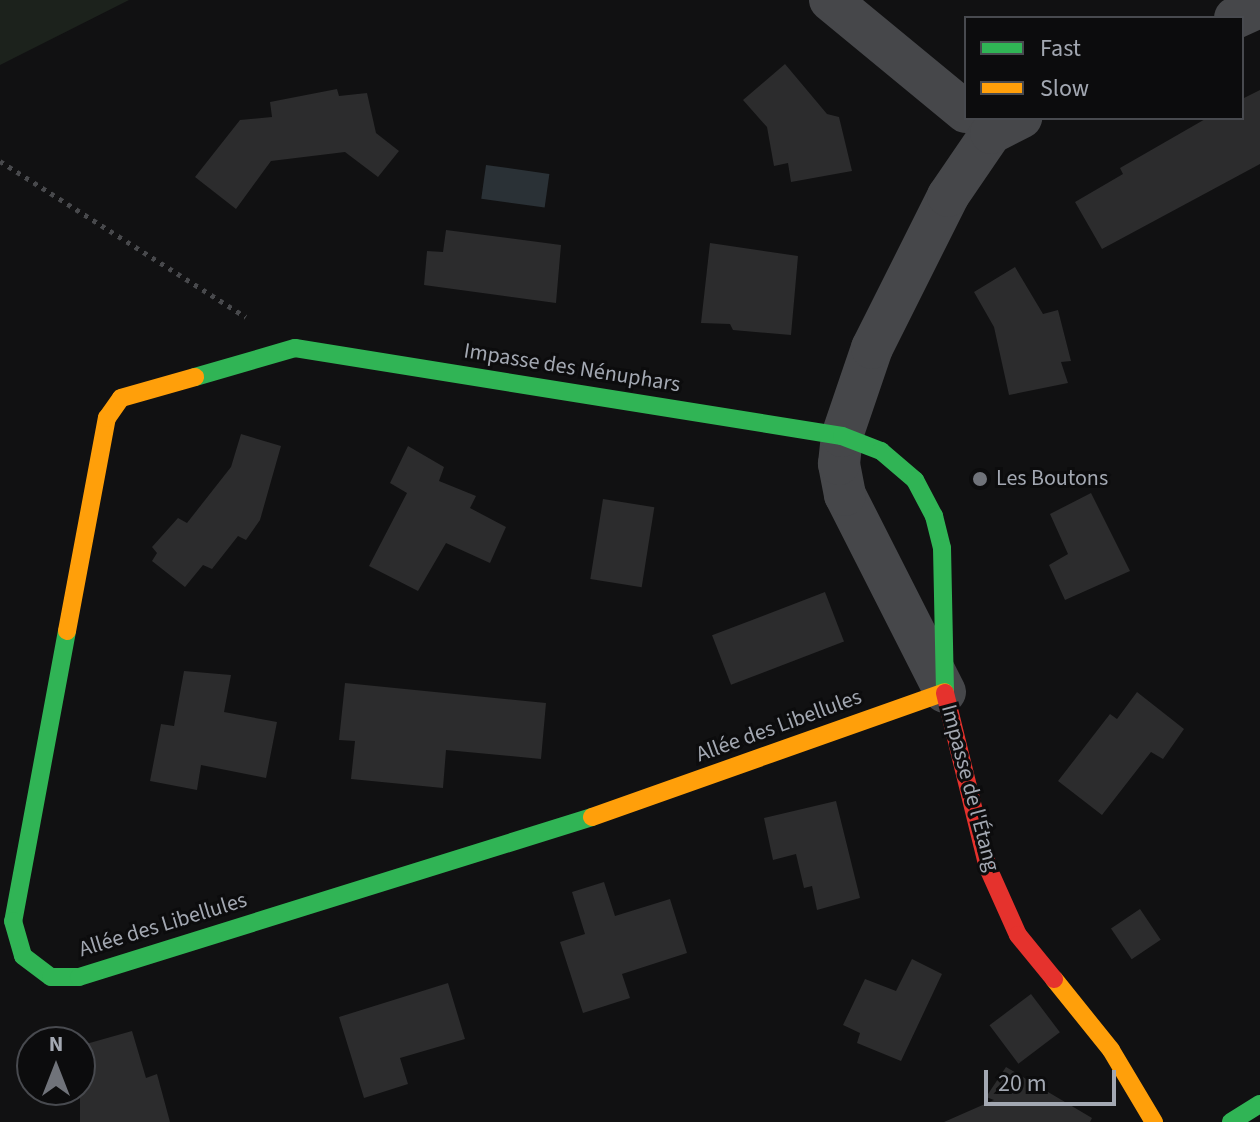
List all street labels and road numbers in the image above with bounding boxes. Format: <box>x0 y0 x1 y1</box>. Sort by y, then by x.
street label: Impasse des Nénuphars <box>462 338 682 398</box>
street label: Allée des Libellules <box>693 684 865 768</box>
street label: Impasse de l'Étang <box>935 702 1005 874</box>
street label: Allée des Libellules <box>76 887 250 963</box>

